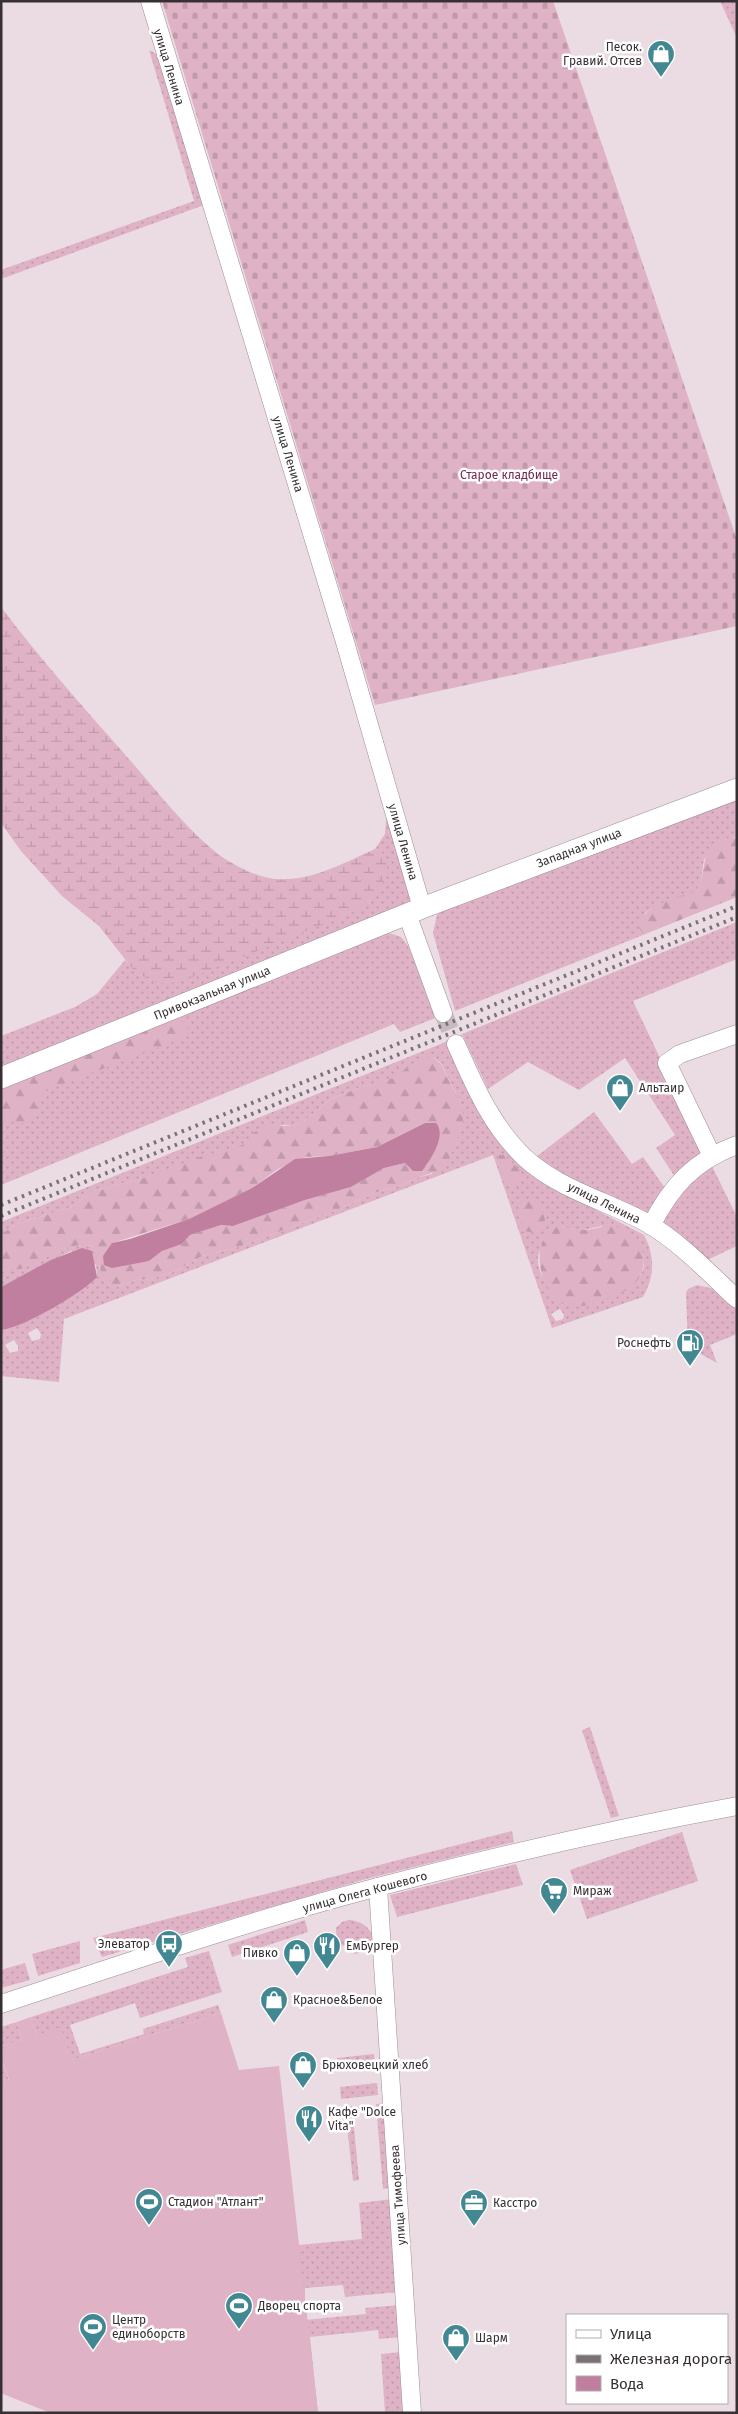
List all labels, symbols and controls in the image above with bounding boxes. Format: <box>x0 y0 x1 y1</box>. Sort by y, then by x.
street label: улица Ленина <box>151 27 187 107</box>
shop icon: Песок. Гравий. Отсев <box>646 39 676 78</box>
place label: Песок. Гравий. Отсев <box>563 40 642 68</box>
street label: улица Ленина <box>270 414 306 494</box>
park label: Старое кладбище <box>460 468 558 482</box>
street label: улица Ленина <box>385 802 421 882</box>
street label: Западная улица <box>535 825 623 871</box>
street label: Привокзальная улица <box>152 963 272 1023</box>
shop icon: Альтаир <box>605 1073 635 1112</box>
place label: Альтаир <box>639 1081 684 1095</box>
street label: улица Ленина <box>565 1179 643 1227</box>
fuel station icon: Роснефть <box>675 1328 705 1367</box>
place label: Роснефть <box>617 1336 671 1350</box>
street label: улица Олега Кошевого <box>301 1869 429 1915</box>
supermarket icon: Мираж <box>539 1876 569 1915</box>
place label: Мираж <box>573 1884 612 1898</box>
bus stop icon: Элеватор <box>154 1929 184 1968</box>
restaurant icon: ЕмБургер <box>312 1931 342 1970</box>
place label: Элеватор <box>98 1937 150 1951</box>
shop icon: Пивко <box>282 1938 312 1977</box>
place label: ЕмБургер <box>346 1939 399 1953</box>
place label: Пивко <box>243 1946 278 1960</box>
shop icon: Красное&Белое <box>259 1985 289 2024</box>
place label: Красное&Белое <box>293 1993 383 2007</box>
shop icon: Брюховецкий хлеб <box>288 2050 318 2089</box>
place label: Брюховецкий хлеб <box>322 2058 428 2072</box>
restaurant icon: Кафе "Dolce Vita" <box>294 2104 324 2143</box>
place label: Кафе "Dolce Vita" <box>328 2105 396 2133</box>
street label: улица Тимофеева <box>388 2144 408 2246</box>
sports icon: Стадион "Атлант" <box>134 2187 164 2226</box>
office icon: Касстро <box>459 2188 489 2227</box>
place label: Стадион "Атлант" <box>168 2195 264 2209</box>
place label: Касстро <box>493 2196 537 2210</box>
sports icon: Дворец спорта <box>224 2291 254 2330</box>
place label: Дворец спорта <box>257 2299 341 2313</box>
sports icon: Центр единоборств <box>78 2312 108 2351</box>
place label: Центр единоборств <box>112 2313 186 2341</box>
legend <box>566 2314 728 2404</box>
shop icon: Шарм <box>441 2323 471 2362</box>
text: Улица <box>610 2325 652 2343</box>
place label: Шарм <box>475 2331 508 2345</box>
text: Железная дорога <box>610 2350 732 2368</box>
text: Вода <box>610 2375 644 2393</box>

